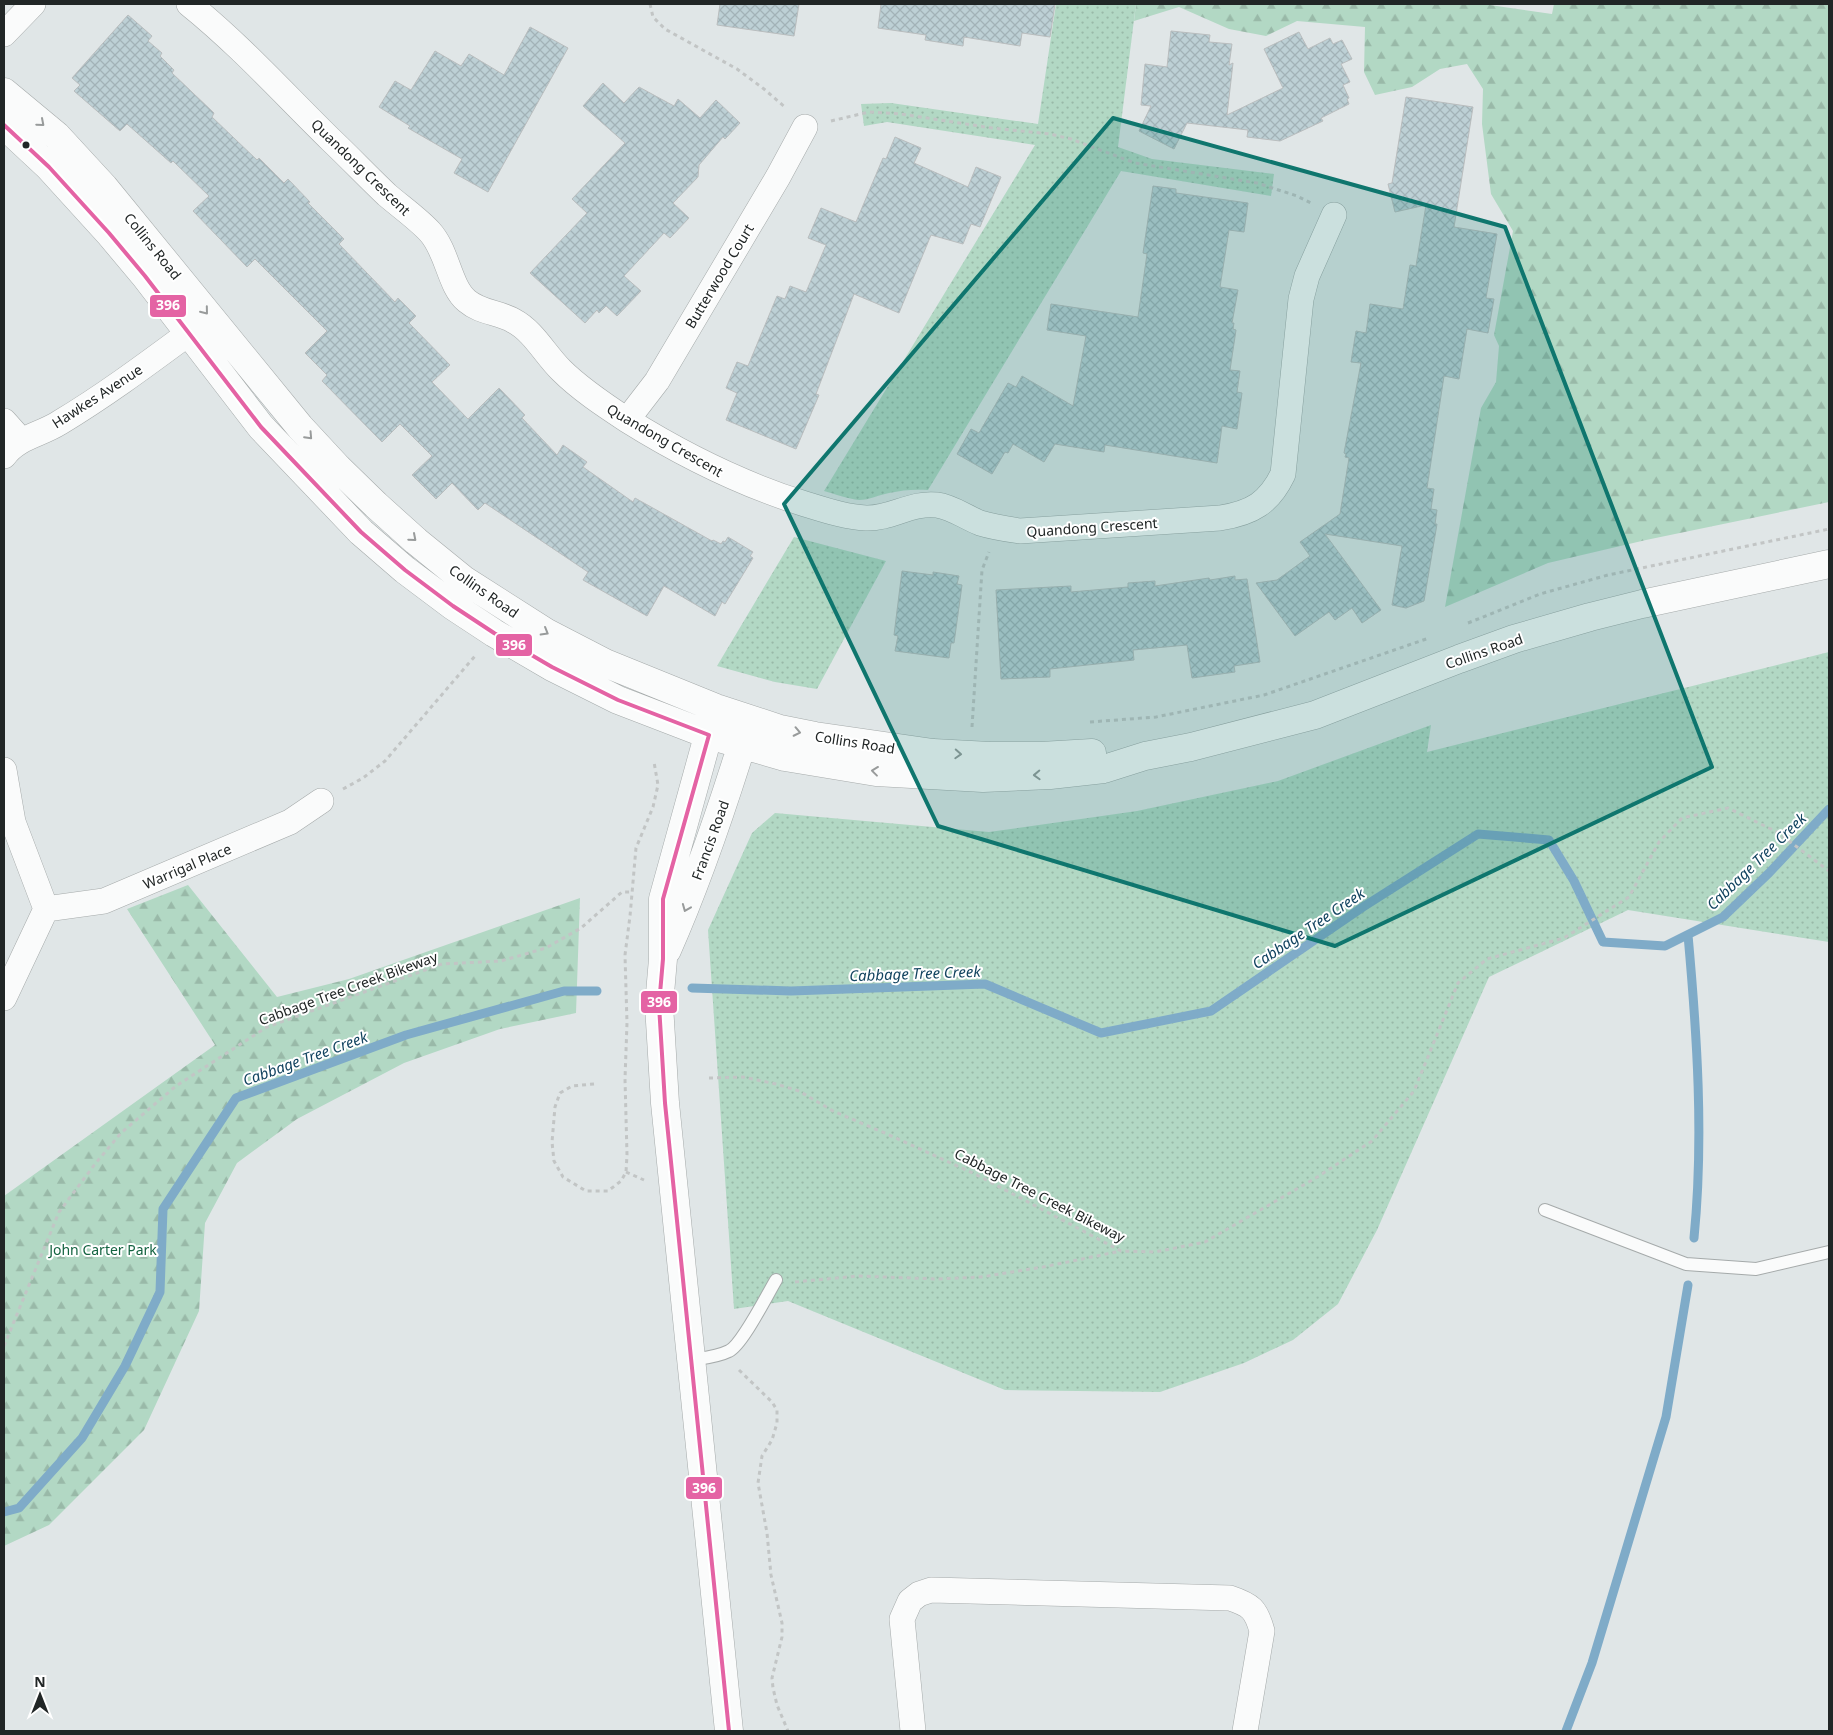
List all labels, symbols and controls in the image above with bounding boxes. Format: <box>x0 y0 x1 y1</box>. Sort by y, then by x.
street label: Quandong Crescent <box>307 115 415 219</box>
one-way arrow <box>36 117 45 126</box>
unlabelled marker <box>21 140 31 150</box>
street label: Collins Road <box>120 209 186 283</box>
street label: Butterwood Court <box>680 220 758 332</box>
line badge: 396 <box>149 294 187 318</box>
text: 396 <box>156 295 180 314</box>
one-way arrow <box>200 305 208 314</box>
street label: Hawkes Avenue <box>48 360 146 432</box>
street label: Quandong Crescent <box>603 399 727 481</box>
one-way arrow <box>303 431 312 440</box>
street label: Quandong Crescent <box>1026 513 1158 541</box>
one-way arrow <box>407 532 416 541</box>
street label: Collins Road <box>445 560 523 622</box>
one-way arrow <box>539 625 548 635</box>
street label: Collins Road <box>1443 629 1525 673</box>
line badge: 396 <box>495 633 533 657</box>
text: 396 <box>502 635 526 654</box>
street label: Collins Road <box>814 726 896 758</box>
one-way arrow <box>792 727 801 737</box>
one-way arrow <box>954 749 962 760</box>
one-way arrow <box>871 766 879 777</box>
one-way arrow <box>1033 770 1041 781</box>
street label: Francis Road <box>687 797 733 883</box>
water label: Cabbage Tree Creek <box>1702 808 1811 914</box>
street label: Warrigal Place <box>140 839 234 893</box>
water label: Cabbage Tree Creek <box>1248 883 1369 973</box>
one-way arrow <box>681 903 692 912</box>
street label: Cabbage Tree Creek Bikeway <box>256 946 441 1029</box>
water label: Cabbage Tree Creek <box>849 961 982 985</box>
line badge: 396 <box>640 990 678 1014</box>
text: 396 <box>647 992 671 1011</box>
water label: Cabbage Tree Creek <box>240 1026 371 1090</box>
street label: Cabbage Tree Creek Bikeway <box>951 1144 1129 1247</box>
park label: John Carter Park <box>47 1240 157 1259</box>
line badge: 396 <box>685 1476 723 1500</box>
text: 396 <box>692 1478 716 1497</box>
north arrow <box>15 1670 65 1720</box>
text: N <box>34 1672 46 1691</box>

